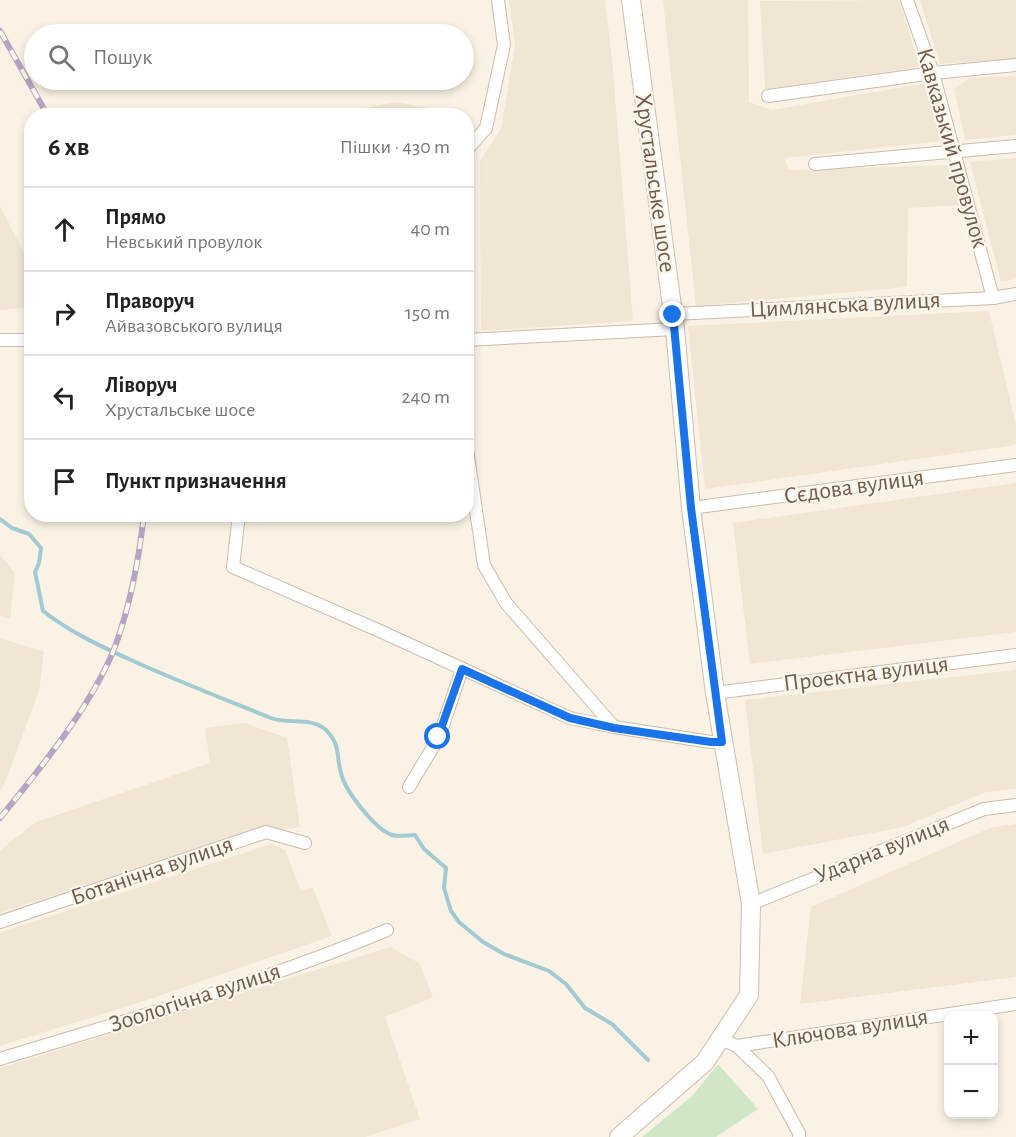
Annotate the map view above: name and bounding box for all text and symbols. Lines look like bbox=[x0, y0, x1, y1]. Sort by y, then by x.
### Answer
search box bbox=[24, 24, 474, 90]
icon: search bbox=[45, 41, 78, 74]
street label: Кавказький провулок bbox=[912, 45, 992, 251]
text: Пошук bbox=[93, 46, 152, 68]
street label: Хрустальське шосе bbox=[631, 92, 679, 274]
text: 6 хв bbox=[48, 134, 89, 160]
text: Пішки · 430 m bbox=[340, 137, 450, 157]
text: Прямо bbox=[105, 206, 166, 228]
icon: ahead bbox=[48, 213, 81, 246]
text: 40 m bbox=[411, 219, 450, 239]
text: Невський провулок bbox=[105, 232, 262, 252]
street label: Цимлянська вулиця bbox=[749, 288, 941, 322]
text: Праворуч bbox=[105, 290, 195, 312]
icon: right bbox=[48, 297, 81, 330]
route end bbox=[659, 301, 685, 327]
text: 150 m bbox=[405, 303, 450, 323]
text: Айвазовського вулиця bbox=[105, 316, 283, 336]
text: Ліворуч bbox=[105, 374, 178, 396]
icon: left bbox=[48, 381, 81, 414]
text: 240 m bbox=[401, 387, 450, 407]
text: Хрустальське шосе bbox=[105, 400, 255, 420]
icon: arrive bbox=[48, 465, 81, 498]
street label: Сєдова вулиця bbox=[782, 465, 926, 509]
text: Пункт призначення bbox=[105, 470, 287, 492]
street label: Проектна вулиця bbox=[782, 652, 950, 696]
route start bbox=[424, 723, 450, 749]
street label: Ударна вулиця bbox=[811, 812, 953, 888]
street label: Ботанічна вулиця bbox=[68, 832, 236, 910]
street label: Зоологічна вулиця bbox=[106, 959, 284, 1037]
street label: Ключова вулиця bbox=[770, 1005, 930, 1053]
map controls bbox=[944, 1011, 998, 1119]
button: + bbox=[944, 1011, 998, 1065]
button: − bbox=[944, 1065, 998, 1119]

